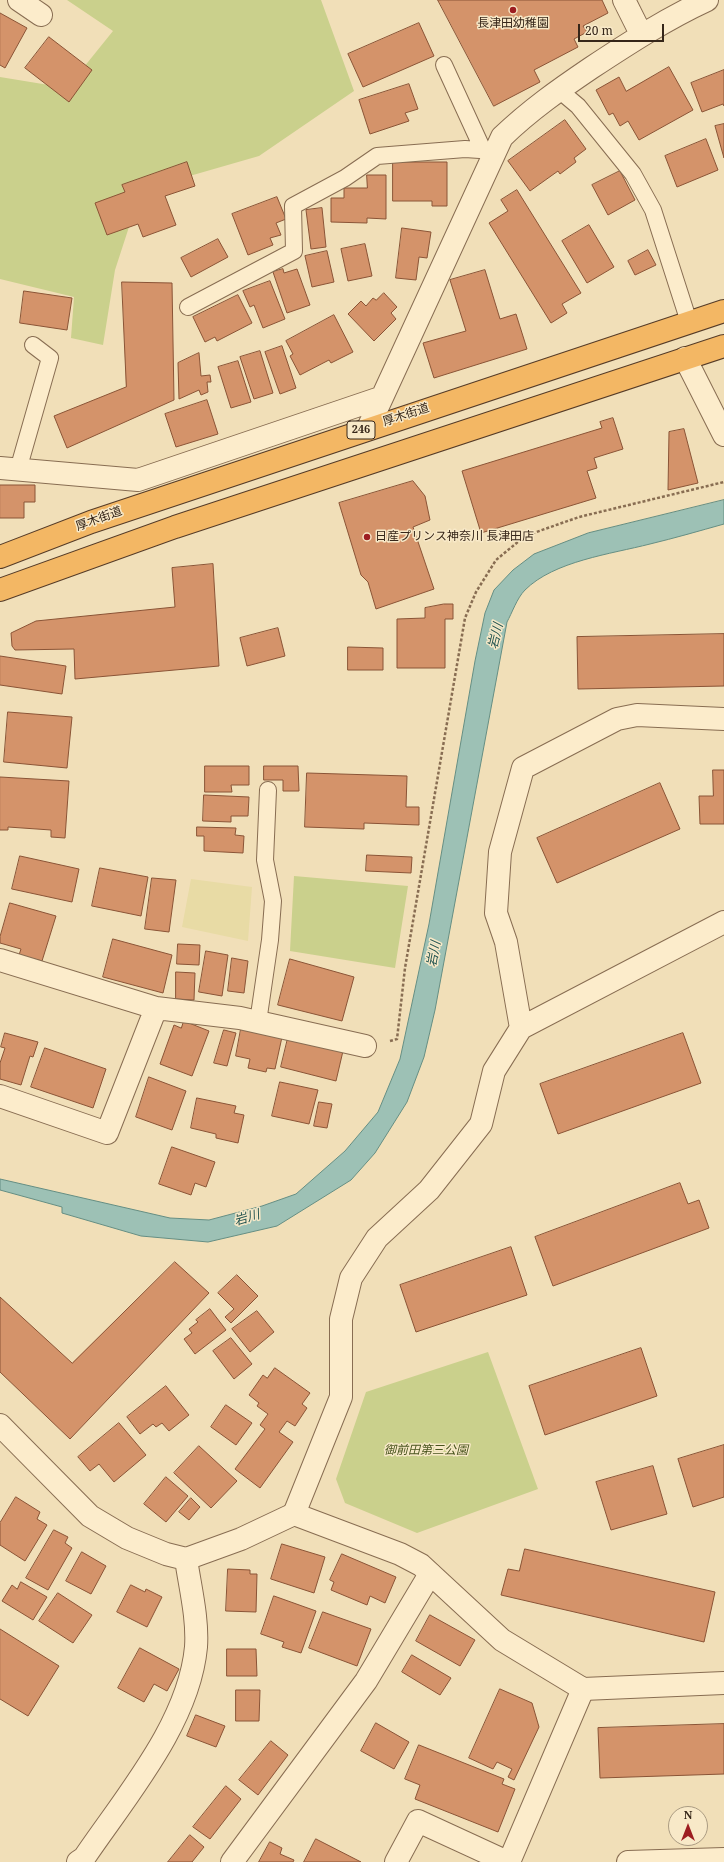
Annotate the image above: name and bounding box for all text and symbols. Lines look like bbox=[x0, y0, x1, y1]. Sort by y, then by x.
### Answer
marker: 長津田幼稚園 bbox=[508, 5, 518, 15]
scale bar bbox=[580, 16, 666, 42]
place label: 長津田幼稚園 bbox=[477, 17, 549, 31]
text: 20 m bbox=[585, 22, 613, 39]
street label: 厚木街道 bbox=[381, 401, 431, 429]
road number: 246 bbox=[347, 421, 375, 439]
street label: 厚木街道 bbox=[74, 504, 124, 534]
place label: 日産プリンス神奈川 長津田店 bbox=[375, 530, 534, 544]
marker: 日産プリンス神奈川 長津田店 bbox=[362, 532, 372, 542]
water label: 岩川 bbox=[485, 621, 507, 651]
water label: 岩川 bbox=[424, 940, 444, 968]
water label: 岩川 bbox=[232, 1207, 262, 1229]
park label: 御前田第三公園 bbox=[384, 1444, 468, 1458]
north arrow bbox=[668, 1806, 708, 1846]
text: N bbox=[684, 1807, 692, 1822]

